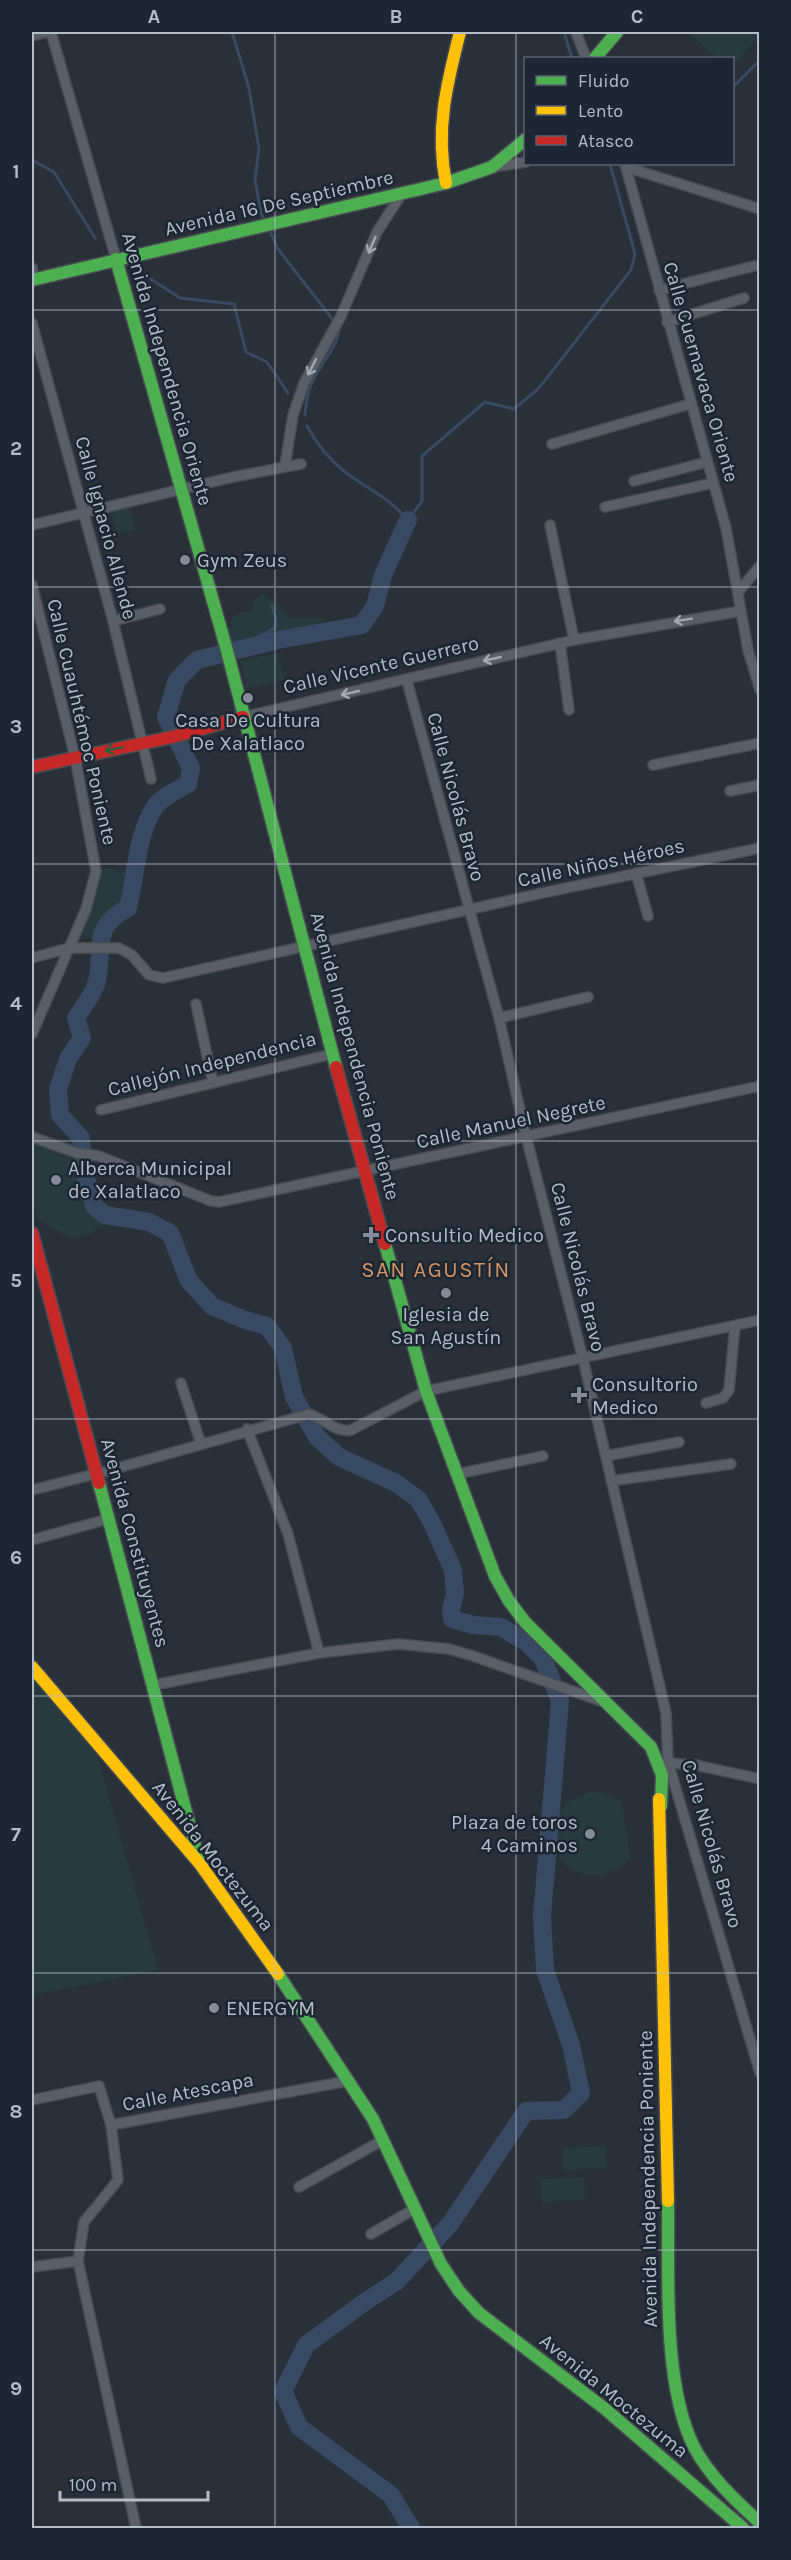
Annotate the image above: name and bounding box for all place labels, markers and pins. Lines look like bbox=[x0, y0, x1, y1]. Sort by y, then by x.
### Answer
place label: Gym Zeus bbox=[197, 549, 287, 572]
marker: Gym Zeus bbox=[178, 553, 192, 567]
marker: Casa De Cultura De Xalatlaco bbox=[241, 691, 255, 705]
place label: Casa De Cultura De Xalatlaco bbox=[175, 709, 321, 755]
place label: Alberca Municipal de Xalatlaco bbox=[68, 1157, 232, 1203]
marker: Alberca Municipal de Xalatlaco bbox=[49, 1173, 63, 1187]
place label: Consultio Medico bbox=[385, 1224, 544, 1247]
marker: Consultio Medico bbox=[362, 1226, 380, 1244]
marker: Iglesia de San Agustín bbox=[439, 1286, 453, 1300]
place label: Iglesia de San Agustín bbox=[391, 1303, 501, 1349]
place label: Consultorio Medico bbox=[592, 1373, 698, 1419]
marker: Consultorio Medico bbox=[570, 1386, 588, 1404]
place label: Plaza de toros 4 Caminos bbox=[451, 1811, 578, 1857]
marker: Plaza de toros 4 Caminos bbox=[583, 1827, 597, 1841]
place label: ENERGYM bbox=[226, 1997, 315, 2020]
marker: ENERGYM bbox=[207, 2001, 221, 2015]

